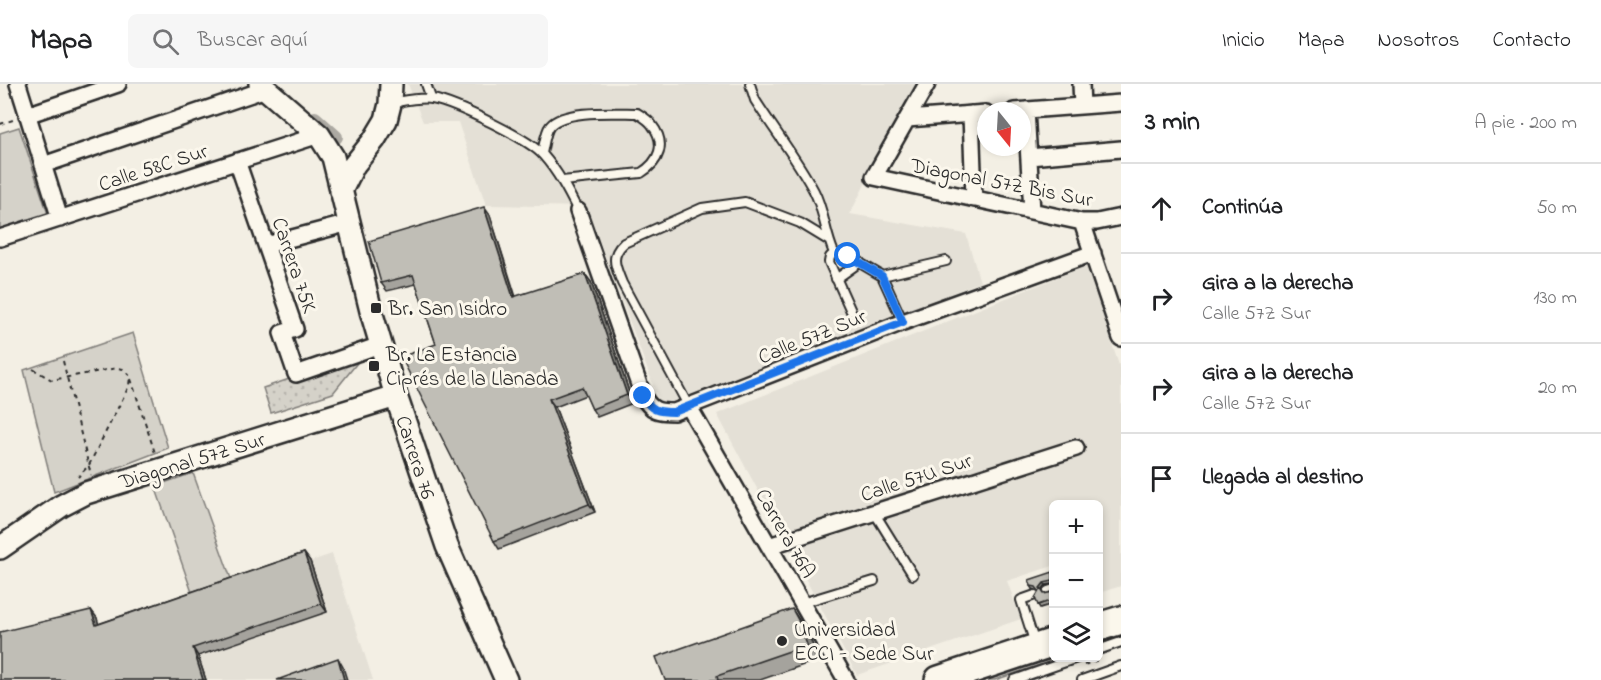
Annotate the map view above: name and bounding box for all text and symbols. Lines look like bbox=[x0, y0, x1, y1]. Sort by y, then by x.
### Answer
search box bbox=[128, 14, 548, 68]
text: Mapa bbox=[30, 21, 92, 62]
icon: search bbox=[149, 25, 182, 58]
text: Buscar aquí bbox=[197, 25, 307, 57]
text: Inicio bbox=[1222, 26, 1265, 56]
text: Mapa bbox=[1298, 26, 1345, 56]
text: Nosotros bbox=[1378, 26, 1460, 56]
text: Contacto bbox=[1493, 26, 1571, 56]
north arrow bbox=[977, 102, 1031, 156]
text: 3 min bbox=[1145, 104, 1200, 142]
text: A pie · 200 m bbox=[1474, 109, 1577, 138]
street label: Calle 58C Sur bbox=[95, 137, 213, 201]
street label: Diagonal 57Z Bis Sur bbox=[907, 151, 1096, 218]
icon: ahead bbox=[1145, 192, 1178, 225]
text: Continúa bbox=[1202, 192, 1283, 224]
text: 50 m bbox=[1536, 194, 1577, 223]
street label: Carrera 75K bbox=[263, 214, 324, 318]
route start bbox=[834, 242, 860, 268]
text: Gira a la derecha bbox=[1202, 268, 1353, 300]
icon: right bbox=[1145, 282, 1178, 315]
text: 130 m bbox=[1533, 284, 1577, 313]
place label: Br. San Isidro bbox=[387, 295, 507, 325]
text: Calle 57Z Sur bbox=[1202, 300, 1311, 329]
marker: Br. San Isidro bbox=[369, 301, 383, 315]
street label: Calle 57Z Sur bbox=[754, 302, 872, 373]
place label: Br. La Estancia Ciprés de la Llanada bbox=[385, 341, 559, 395]
text: Gira a la derecha bbox=[1202, 358, 1353, 390]
marker: Br. La Estancia Ciprés de la Llanada bbox=[367, 359, 381, 373]
icon: right bbox=[1145, 372, 1178, 405]
text: 20 m bbox=[1538, 374, 1577, 403]
route end bbox=[629, 382, 655, 408]
text: Calle 57Z Sur bbox=[1202, 390, 1311, 419]
street label: Carrera 76 bbox=[386, 412, 442, 503]
street label: Diagonal 57Z Sur bbox=[115, 425, 270, 501]
street label: Calle 57U Sur bbox=[857, 447, 977, 511]
icon: arrive bbox=[1145, 462, 1178, 495]
text: Llegada al destino bbox=[1202, 462, 1363, 494]
street label: Carrera 76A bbox=[746, 484, 822, 584]
map controls bbox=[1049, 500, 1103, 662]
button: + bbox=[1049, 500, 1103, 554]
button: − bbox=[1049, 554, 1103, 608]
button: layers bbox=[1049, 608, 1103, 662]
place label: Universidad ECCI - Sede Sur bbox=[794, 616, 934, 670]
marker: Universidad ECCI - Sede Sur bbox=[775, 634, 789, 648]

